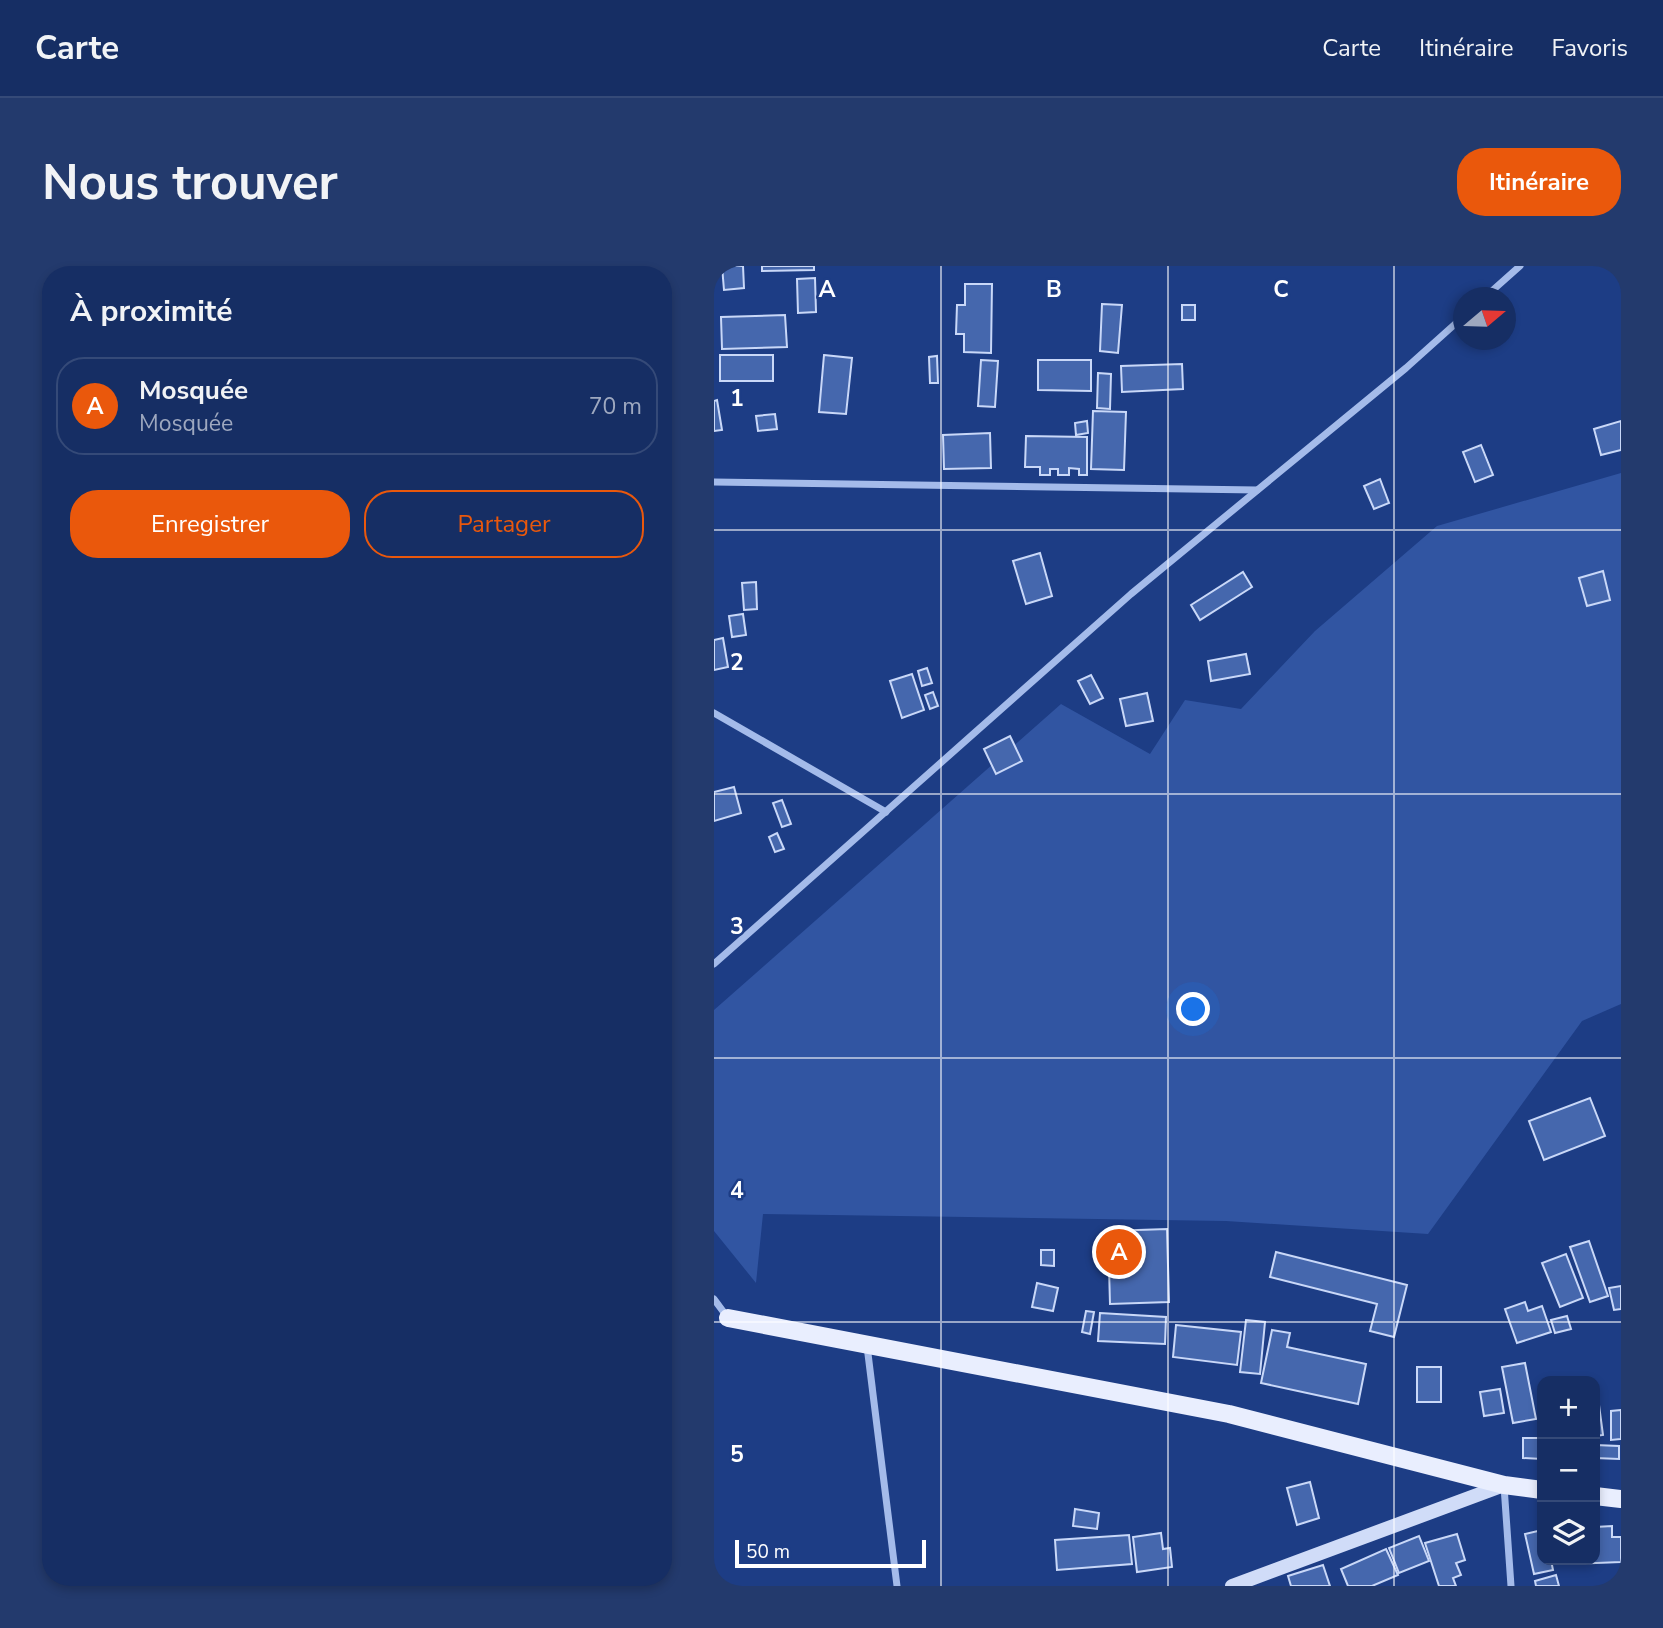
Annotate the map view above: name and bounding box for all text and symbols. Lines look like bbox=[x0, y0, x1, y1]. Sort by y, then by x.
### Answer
text: Carte bbox=[35, 26, 119, 71]
text: Carte bbox=[1322, 32, 1381, 64]
text: Itinéraire bbox=[1419, 32, 1513, 64]
text: Favoris bbox=[1551, 32, 1628, 64]
button: Itinéraire bbox=[1457, 148, 1621, 216]
text: Nous trouver bbox=[42, 149, 338, 216]
text: A bbox=[818, 274, 836, 305]
text: B bbox=[1046, 274, 1062, 305]
text: C bbox=[1273, 274, 1289, 305]
north arrow bbox=[1453, 287, 1516, 350]
text: À proximité bbox=[70, 291, 232, 332]
text: Mosquée bbox=[139, 373, 248, 408]
text: 1 bbox=[730, 383, 744, 414]
text: A bbox=[86, 391, 104, 422]
text: 70 m bbox=[589, 391, 642, 422]
text: Mosquée bbox=[139, 408, 233, 439]
button: Enregistrer bbox=[70, 490, 350, 558]
button: Partager bbox=[364, 490, 644, 558]
text: 2 bbox=[730, 647, 744, 678]
text: 3 bbox=[730, 911, 744, 942]
your location bbox=[1176, 992, 1210, 1026]
text: 4 bbox=[730, 1175, 744, 1206]
pin: A bbox=[1096, 1226, 1142, 1278]
map controls bbox=[1537, 1376, 1600, 1565]
button: + bbox=[1537, 1376, 1600, 1439]
text: 5 bbox=[730, 1439, 744, 1470]
button: − bbox=[1537, 1439, 1600, 1502]
button: layers bbox=[1537, 1502, 1600, 1565]
scale bar bbox=[735, 1537, 926, 1569]
text: 50 m bbox=[746, 1539, 790, 1565]

